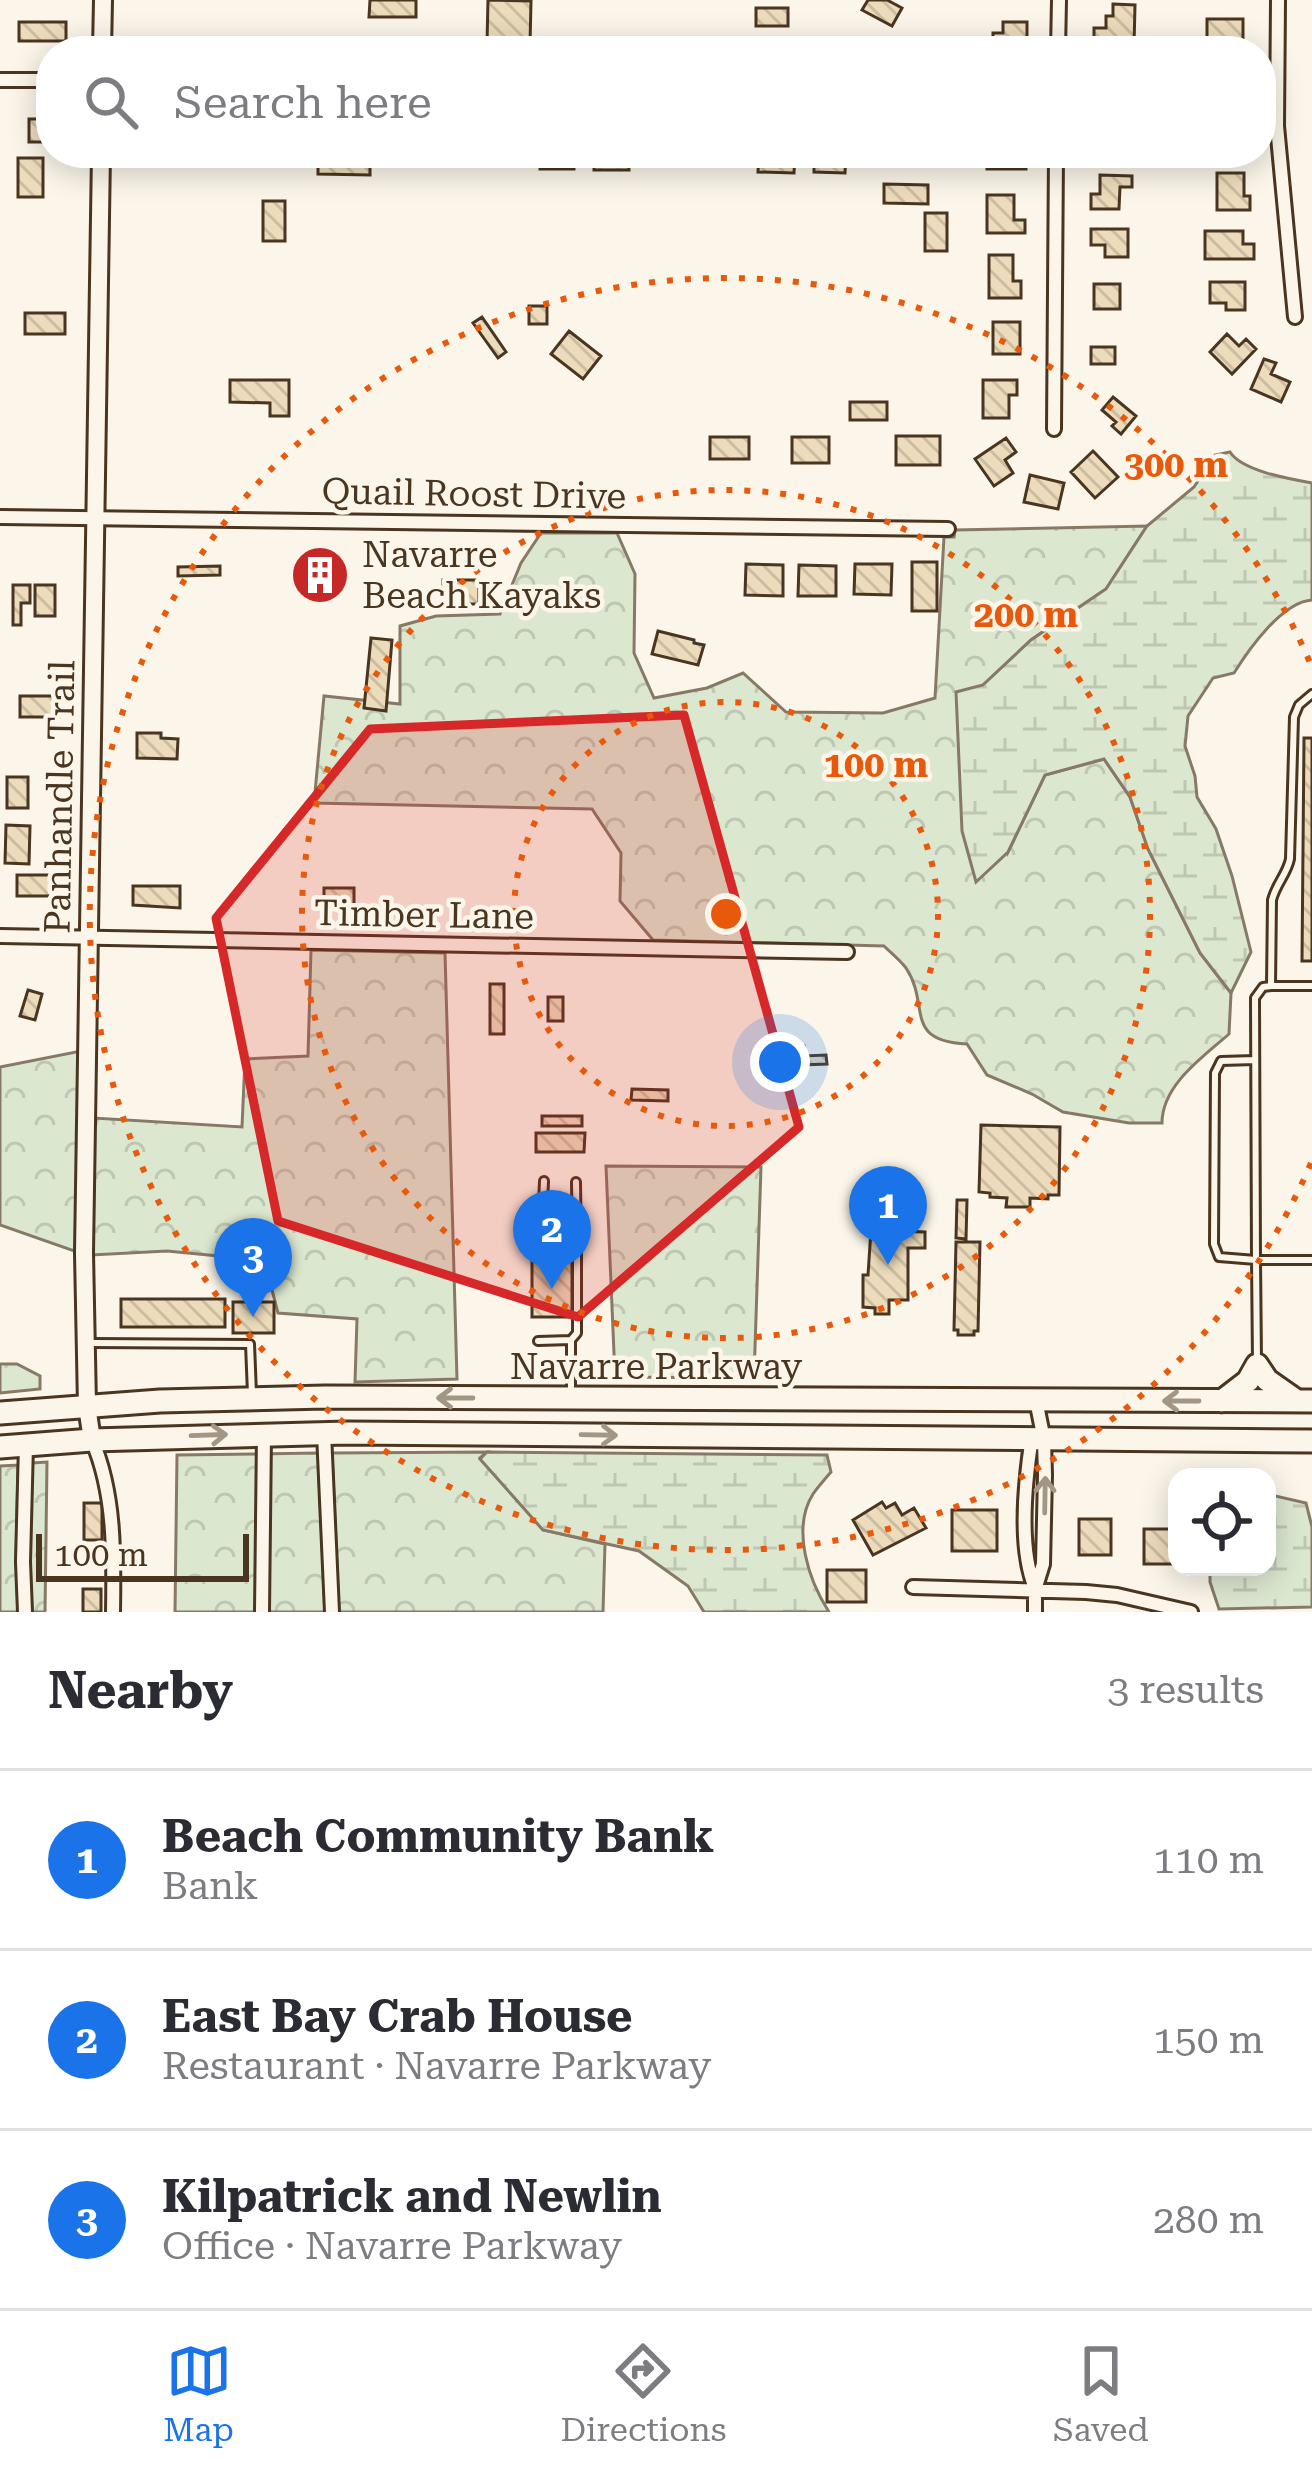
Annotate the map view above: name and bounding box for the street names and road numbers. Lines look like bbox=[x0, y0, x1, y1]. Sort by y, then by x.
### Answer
street label: Quail Roost Drive bbox=[321, 470, 627, 518]
street label: Panhandle Trail bbox=[37, 660, 83, 934]
street label: Timber Lane bbox=[314, 892, 534, 938]
street label: Navarre Parkway bbox=[510, 1346, 803, 1388]

